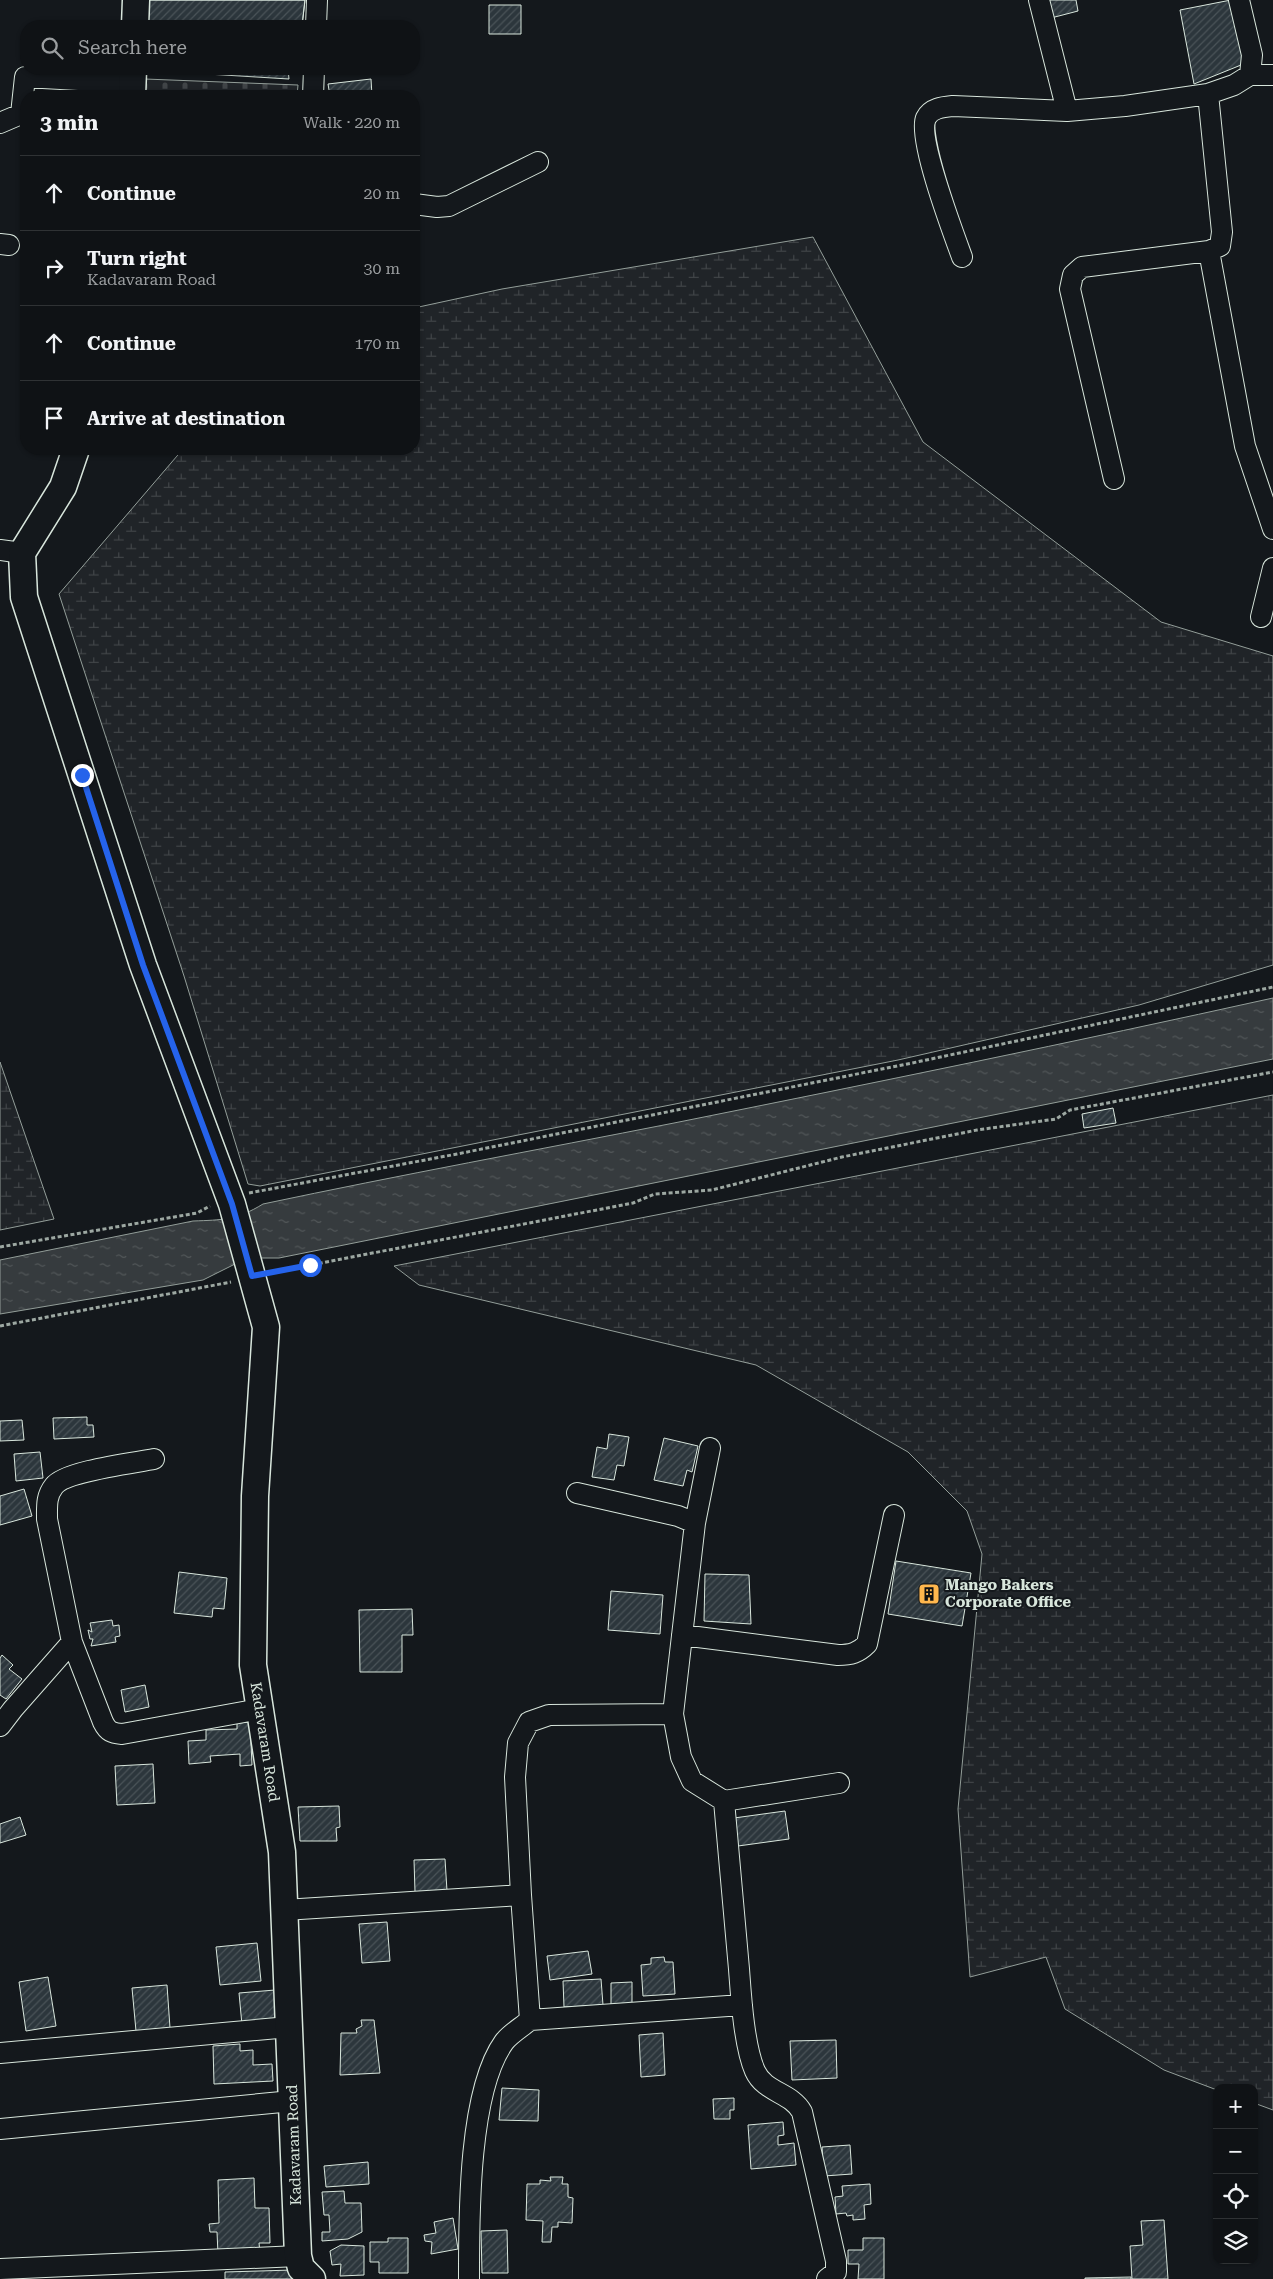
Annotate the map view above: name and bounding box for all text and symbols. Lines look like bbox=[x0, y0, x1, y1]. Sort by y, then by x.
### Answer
search box bbox=[20, 20, 420, 75]
icon: search bbox=[38, 34, 66, 62]
text: Search here bbox=[78, 36, 187, 59]
text: 3 min bbox=[40, 111, 98, 135]
text: Walk · 220 m bbox=[303, 113, 400, 132]
icon: ahead bbox=[40, 179, 68, 207]
text: Continue bbox=[87, 182, 176, 205]
text: 20 m bbox=[363, 184, 400, 203]
text: Turn right bbox=[87, 247, 187, 270]
icon: right bbox=[40, 254, 68, 282]
text: 30 m bbox=[363, 259, 400, 278]
text: Kadavaram Road bbox=[87, 270, 216, 289]
icon: ahead bbox=[40, 329, 68, 357]
text: Continue bbox=[87, 332, 176, 355]
text: 170 m bbox=[354, 334, 400, 353]
icon: arrive bbox=[40, 404, 68, 432]
text: Arrive at destination bbox=[87, 407, 285, 430]
route end bbox=[71, 764, 94, 787]
route start bbox=[299, 1254, 322, 1277]
place label: Mango Bakers Corporate Office bbox=[945, 1576, 1071, 1611]
building icon: Mango Bakers Corporate Office bbox=[917, 1582, 941, 1606]
street label: Kadavaram Road bbox=[247, 1681, 283, 1804]
street label: Kadavaram Road bbox=[283, 2084, 305, 2206]
map controls bbox=[1213, 2084, 1258, 2264]
button: + bbox=[1213, 2084, 1258, 2129]
button: − bbox=[1213, 2129, 1258, 2174]
button: locate bbox=[1213, 2174, 1258, 2219]
button: layers bbox=[1213, 2219, 1258, 2264]

